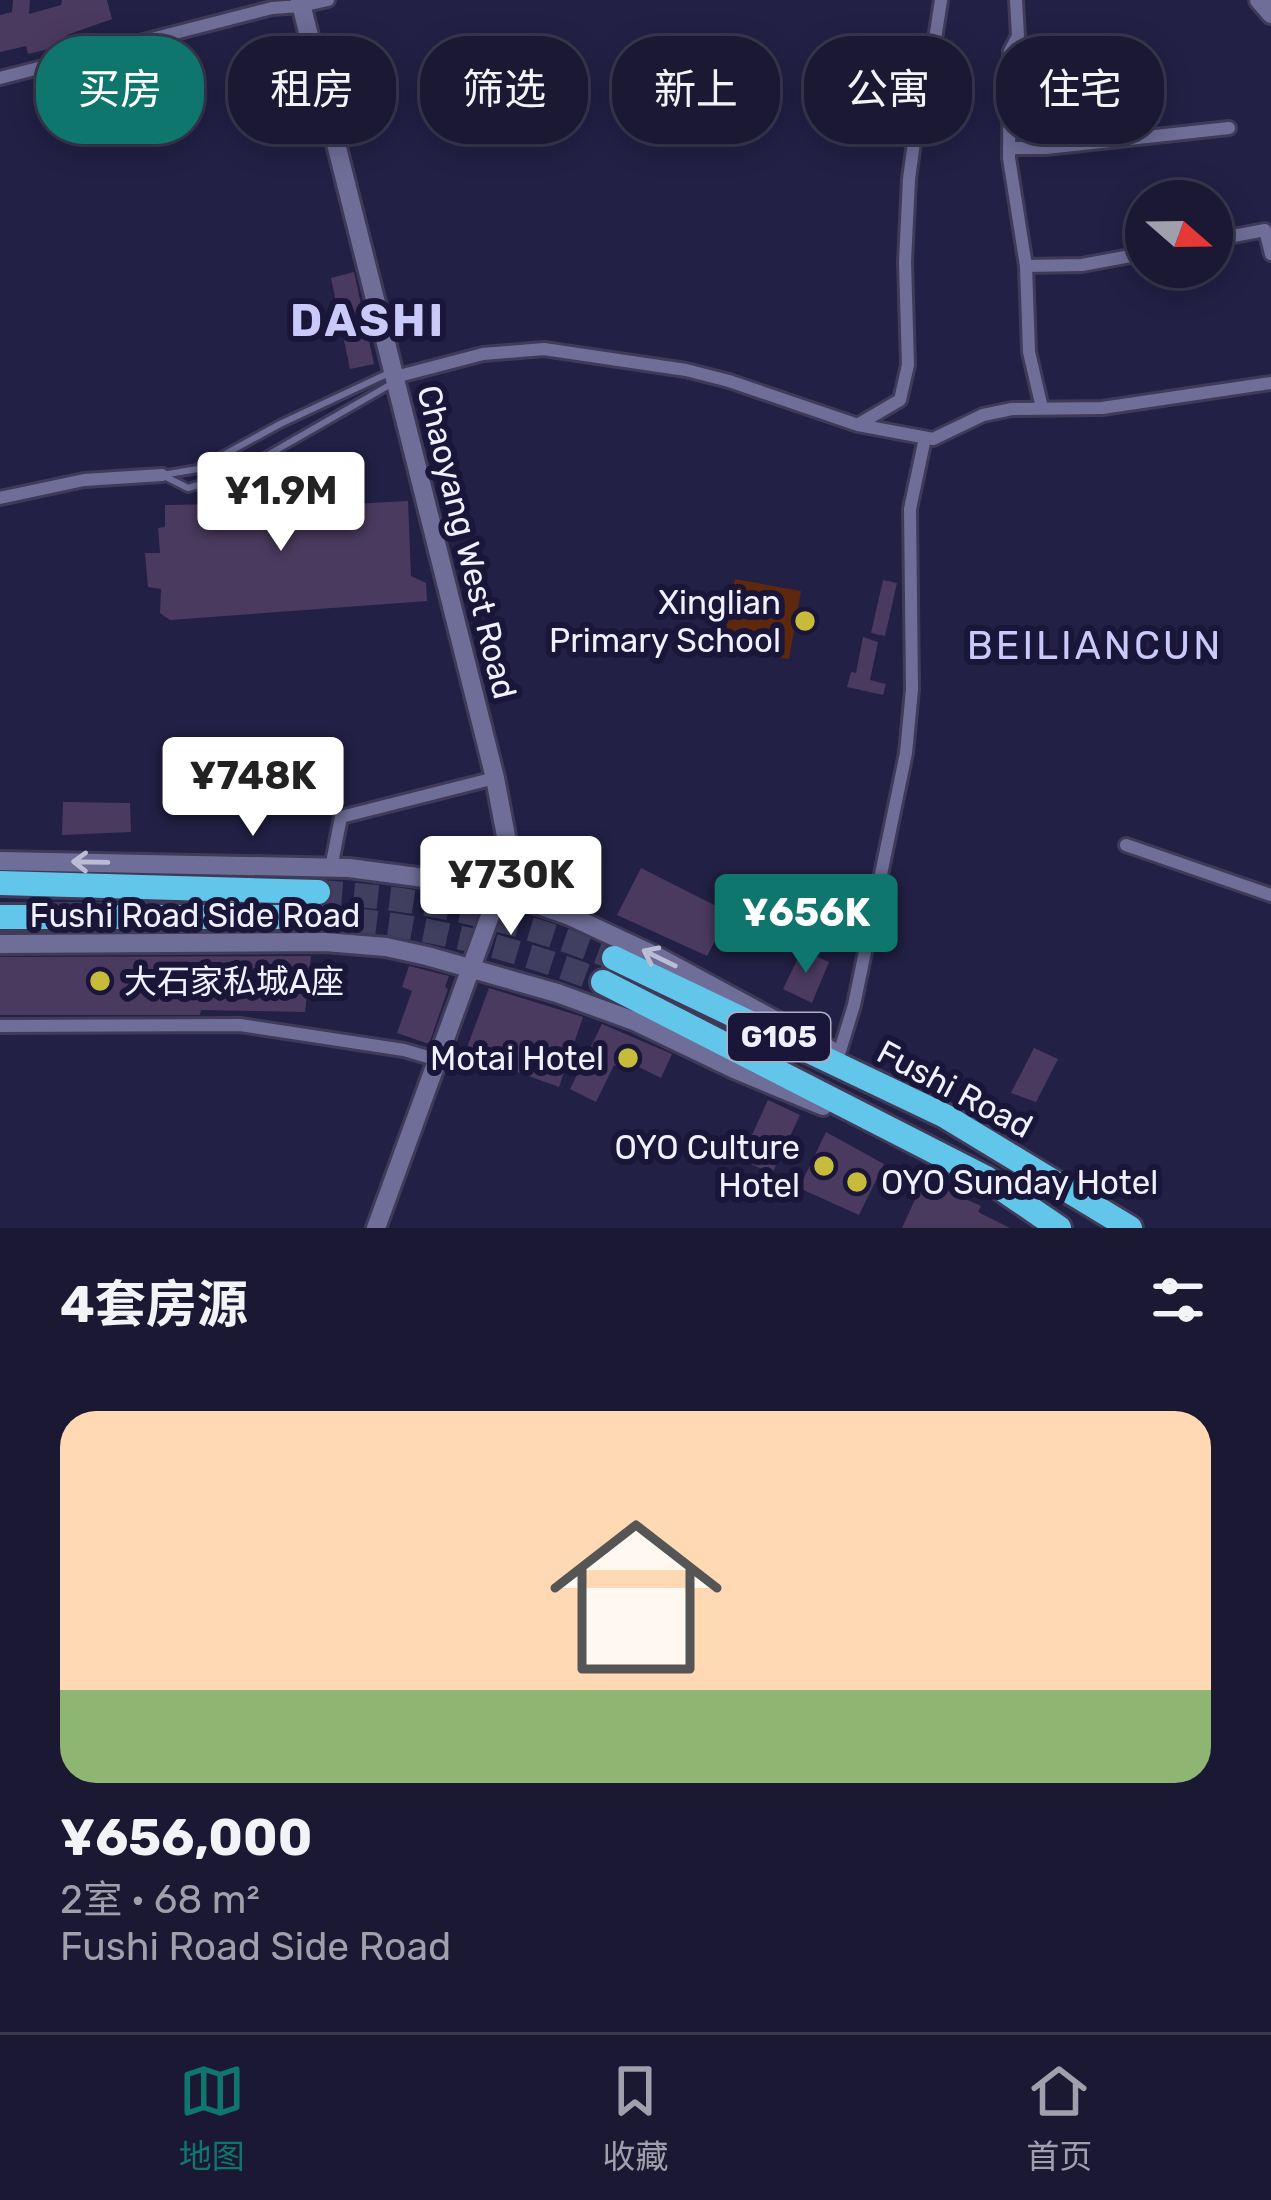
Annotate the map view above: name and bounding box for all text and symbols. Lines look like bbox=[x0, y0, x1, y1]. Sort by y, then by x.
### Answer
chip: 买房 bbox=[36, 36, 204, 144]
chip: 租房 bbox=[228, 36, 396, 144]
chip: 筛选 bbox=[420, 36, 588, 144]
chip: 新上 bbox=[612, 36, 780, 144]
chip: 公寓 bbox=[804, 36, 972, 144]
chip: 住宅 bbox=[996, 36, 1164, 144]
north arrow bbox=[1125, 180, 1233, 288]
map controls bbox=[1125, 180, 1233, 288]
district label: DASHI bbox=[290, 294, 446, 347]
street label: Chaoyang West Road bbox=[409, 381, 525, 703]
pin: ¥1.9M bbox=[197, 452, 365, 554]
text: ¥1.9M bbox=[224, 468, 338, 514]
place label: Xinglian Primary School bbox=[549, 583, 781, 660]
marker: Xinglian Primary School bbox=[792, 608, 818, 634]
district label: BEILIANCUN bbox=[967, 623, 1223, 669]
pin: ¥748K bbox=[169, 737, 337, 839]
text: ¥748K bbox=[190, 753, 316, 799]
pin: ¥730K bbox=[427, 836, 595, 938]
one-way arrow bbox=[71, 851, 110, 874]
text: ¥730K bbox=[447, 852, 575, 898]
pin: ¥656K bbox=[722, 874, 890, 976]
text: ¥656K bbox=[742, 890, 870, 936]
street label: Fushi Road Side Road bbox=[30, 896, 361, 935]
one-way arrow bbox=[642, 946, 678, 968]
place label: 大石家私城A座 bbox=[124, 962, 344, 1001]
marker: 大石家私城A座 bbox=[87, 968, 113, 994]
road number: G105 bbox=[728, 1013, 830, 1061]
street label: Fushi Road bbox=[871, 1032, 1039, 1146]
place label: Motai Hotel bbox=[430, 1039, 604, 1078]
marker: Motai Hotel bbox=[615, 1045, 641, 1071]
place label: OYO Culture Hotel bbox=[615, 1128, 800, 1205]
marker: OYO Culture Hotel bbox=[811, 1153, 837, 1179]
place label: OYO Sunday Hotel bbox=[881, 1163, 1158, 1202]
marker: OYO Sunday Hotel bbox=[844, 1169, 870, 1195]
icon: filters bbox=[1145, 1267, 1211, 1333]
text: 4套房源 bbox=[60, 1274, 248, 1335]
icon: home bbox=[528, 1489, 744, 1705]
text: ¥656,000 bbox=[60, 1807, 312, 1868]
text: 2室 · 68 m² bbox=[60, 1877, 260, 1923]
text: Fushi Road Side Road bbox=[60, 1924, 451, 1970]
tab: 地图 bbox=[179, 2058, 245, 2178]
tab: 收藏 bbox=[602, 2058, 668, 2178]
tab: 首页 bbox=[1026, 2058, 1092, 2178]

